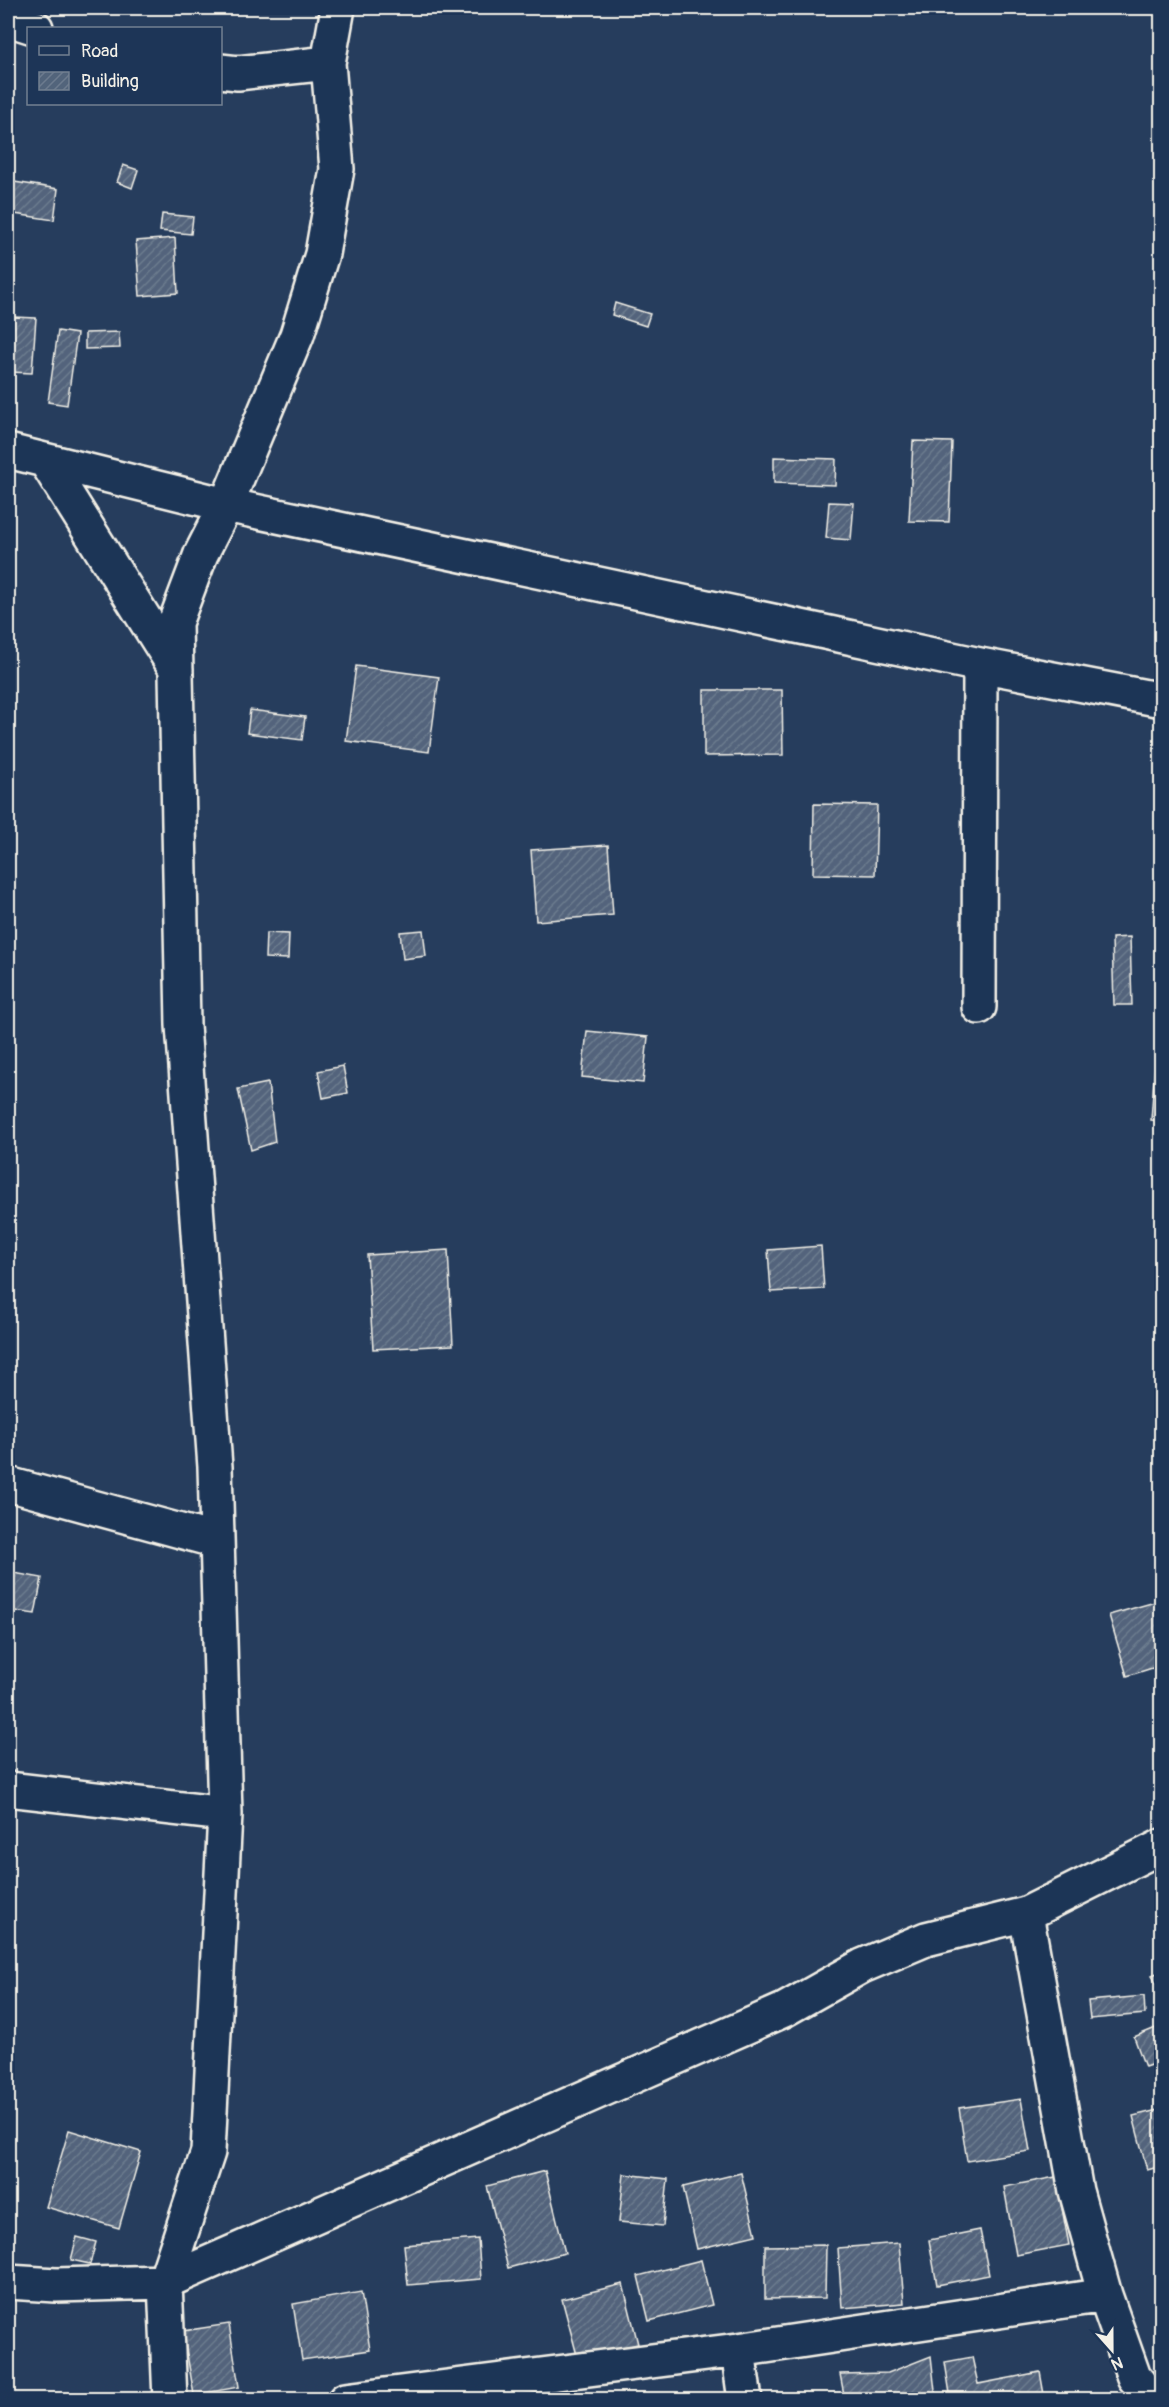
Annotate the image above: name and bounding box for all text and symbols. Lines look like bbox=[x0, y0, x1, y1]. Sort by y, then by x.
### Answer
legend bbox=[27, 27, 222, 105]
text: Road bbox=[81, 40, 118, 63]
text: Building bbox=[81, 70, 139, 93]
north arrow bbox=[1082, 2320, 1142, 2380]
text: N bbox=[1108, 2352, 1126, 2374]

